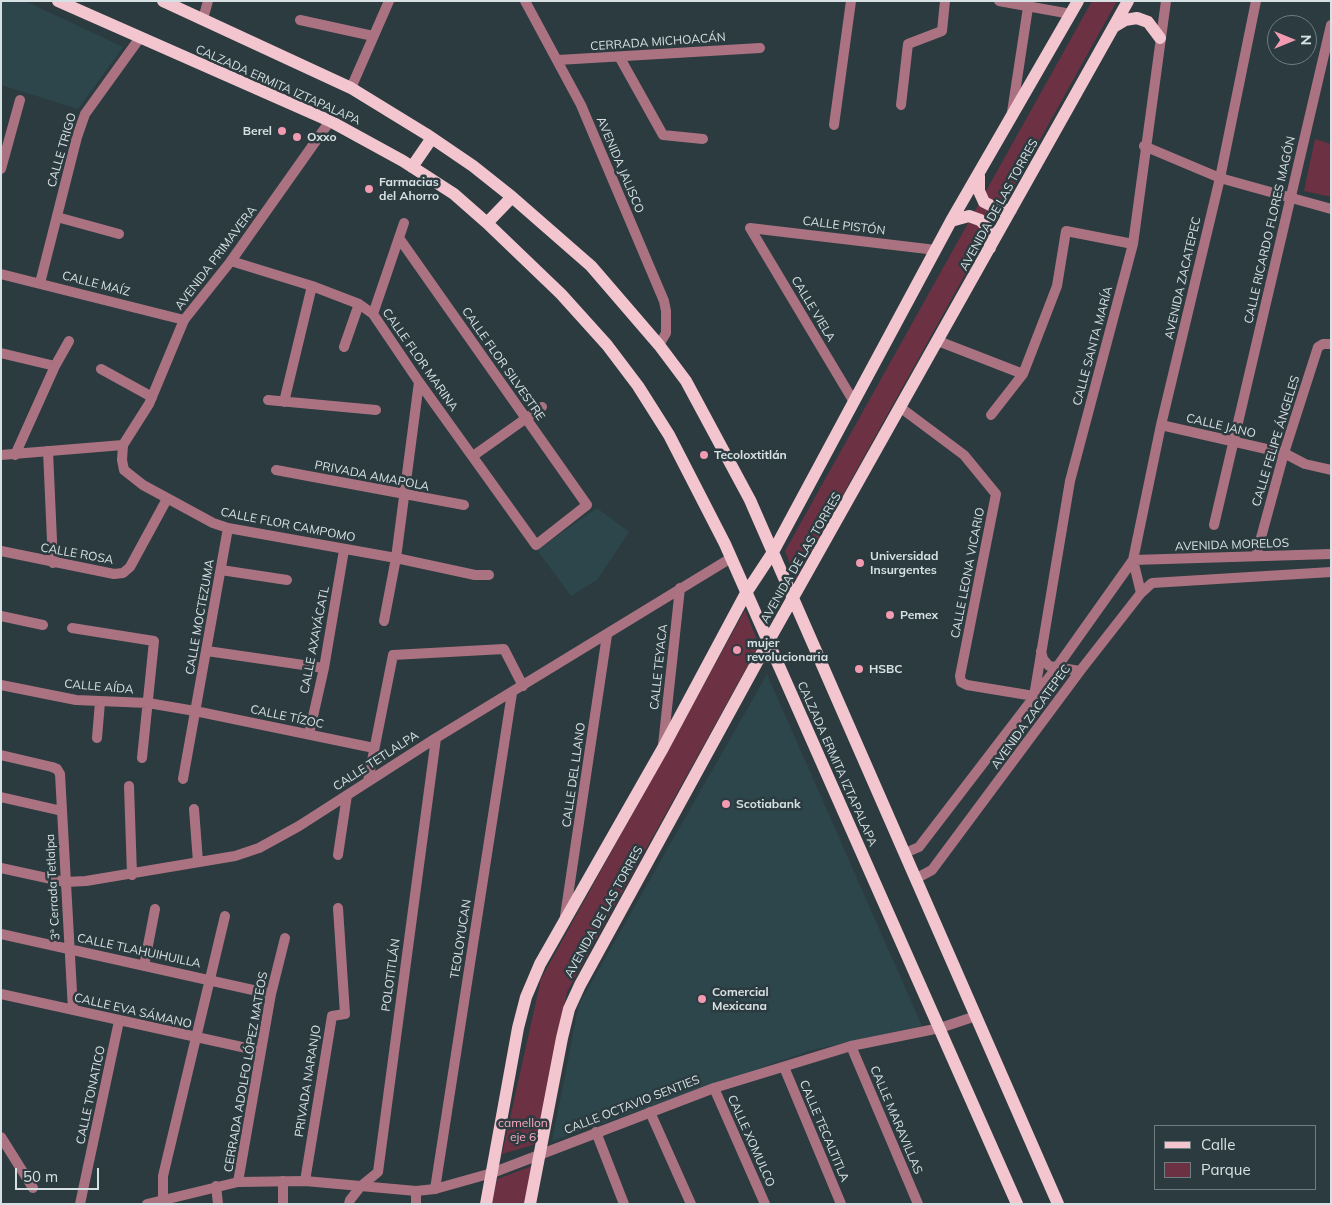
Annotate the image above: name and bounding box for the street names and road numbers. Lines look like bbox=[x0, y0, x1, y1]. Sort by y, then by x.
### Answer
street label: CERRADA MICHOACÁN bbox=[590, 30, 726, 54]
street label: CALZADA ERMITA IZTAPALAPA bbox=[193, 42, 363, 128]
street label: CALLE TRIGO bbox=[44, 111, 80, 189]
street label: AVENIDA JALISCO bbox=[593, 115, 647, 215]
street label: CALLE RICARDO FLORES MAGÓN bbox=[1241, 135, 1299, 325]
street label: AVENIDA DE LAS TORRES bbox=[957, 137, 1041, 273]
street label: AVENIDA PRIMAVERA bbox=[172, 203, 260, 313]
street label: CALLE PISTÓN bbox=[802, 214, 886, 238]
street label: AVENIDA ZACATEPEC bbox=[1162, 215, 1204, 341]
street label: CALLE MAÍZ bbox=[61, 269, 131, 299]
street label: CALLE VIELA bbox=[788, 274, 838, 344]
street label: CALLE SANTA MARÍA bbox=[1070, 285, 1116, 407]
street label: CALLE FLOR SILVESTRE bbox=[458, 305, 548, 423]
street label: CALLE FLOR MARINA bbox=[379, 306, 461, 414]
street label: CALLE FELIPE ÁNGELES bbox=[1249, 374, 1303, 508]
street label: CALLE JANO bbox=[1185, 411, 1257, 441]
street label: PRIVADA AMAPOLA bbox=[313, 458, 431, 494]
street label: AVENIDA DE LAS TORRES bbox=[758, 490, 844, 626]
street label: CALLE FLOR CAMPOMO bbox=[219, 505, 357, 545]
street label: CALLE LEONA VICARIO bbox=[948, 506, 988, 640]
street label: AVENIDA MORELOS bbox=[1175, 536, 1289, 554]
street label: CALLE ROSA bbox=[39, 540, 115, 568]
street label: CALLE MOCTEZUMA bbox=[183, 558, 217, 676]
street label: CALLE AXAYÁCATL bbox=[298, 585, 332, 695]
street label: CALLE TEYACA bbox=[647, 623, 671, 711]
street label: AVENIDA ZACATEPEC bbox=[988, 662, 1074, 772]
street label: CALLE AÍDA bbox=[64, 677, 134, 697]
street label: CALZADA ERMITA IZTAPALAPA bbox=[794, 679, 880, 849]
street label: CALLE TÍZOC bbox=[249, 702, 325, 732]
street label: CALLE DEL LLANO bbox=[560, 722, 588, 828]
street label: CALLE TETLALPA bbox=[331, 728, 421, 794]
street label: 3ª Cerrada Tetlalpa bbox=[43, 834, 63, 940]
street label: AVENIDA DE LAS TORRES bbox=[562, 844, 646, 980]
street label: TEOLOYUCAN bbox=[448, 898, 474, 980]
street label: CALLE TLAHUIHUILLA bbox=[76, 931, 202, 971]
street label: POLOTITLÁN bbox=[379, 938, 403, 1012]
street label: CERRADA ADOLFO LÓPEZ MATEOS bbox=[221, 971, 271, 1173]
street label: CALLE EVA SÁMANO bbox=[73, 990, 193, 1032]
street label: PRIVADA NARANJO bbox=[292, 1024, 324, 1138]
street label: CALLE TONATICO bbox=[74, 1044, 108, 1146]
street label: CALLE MARAVILLAS bbox=[867, 1064, 925, 1176]
street label: CALLE OCTAVIO SENTIES bbox=[562, 1072, 702, 1138]
street label: CALLE TECALTITLA bbox=[796, 1078, 852, 1184]
street label: CALLE XOMULCO bbox=[724, 1093, 778, 1189]

